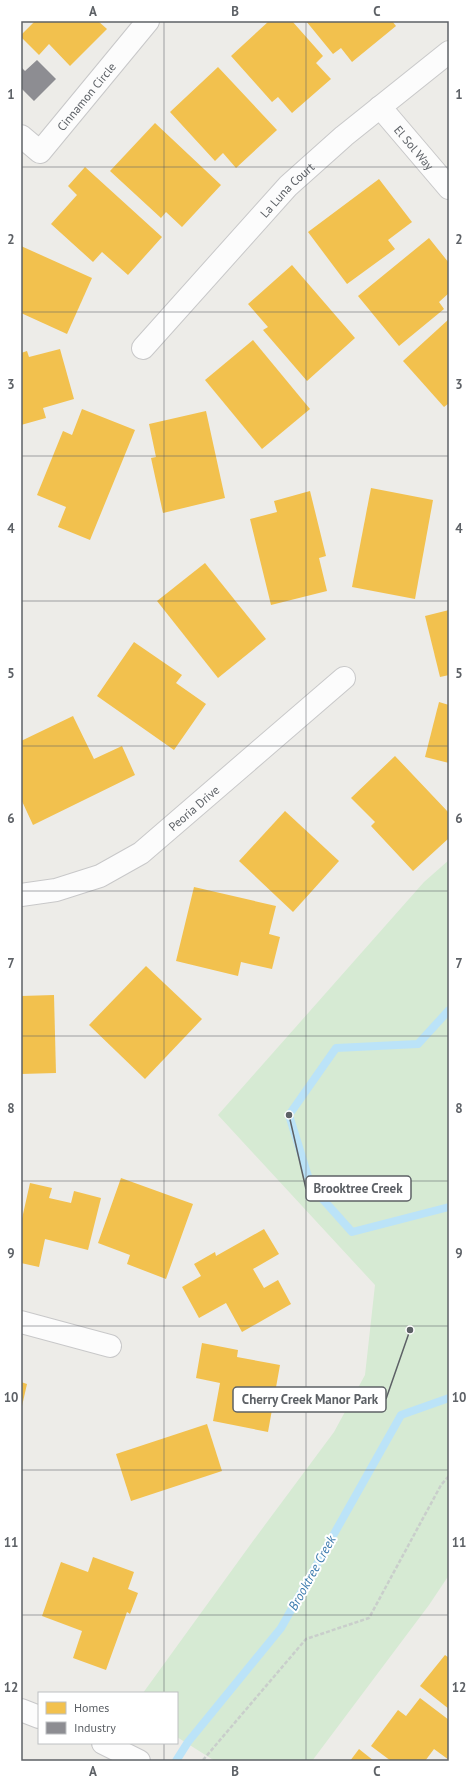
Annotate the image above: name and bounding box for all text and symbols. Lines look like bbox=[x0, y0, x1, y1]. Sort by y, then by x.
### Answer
text: A bbox=[89, 3, 97, 20]
text: B bbox=[231, 3, 239, 20]
text: C bbox=[373, 3, 381, 20]
street label: Cinnamon Circle bbox=[53, 59, 119, 134]
text: 1 bbox=[7, 86, 15, 103]
text: 1 bbox=[455, 86, 463, 103]
street label: El Sol Way bbox=[391, 122, 438, 173]
street label: La Luna Court bbox=[256, 159, 317, 220]
text: 2 bbox=[7, 231, 15, 248]
text: 2 bbox=[455, 231, 463, 248]
text: 3 bbox=[7, 376, 15, 393]
text: 3 bbox=[455, 376, 463, 393]
text: 4 bbox=[7, 520, 15, 537]
text: 4 bbox=[455, 520, 463, 537]
text: 5 bbox=[7, 665, 15, 682]
text: 5 bbox=[455, 665, 463, 682]
street label: Peoria Drive bbox=[165, 782, 222, 834]
text: 6 bbox=[7, 810, 15, 827]
text: 6 bbox=[455, 810, 463, 827]
text: 7 bbox=[7, 955, 15, 972]
text: 7 bbox=[455, 955, 463, 972]
text: 8 bbox=[7, 1100, 15, 1117]
text: 8 bbox=[455, 1100, 463, 1117]
callout: Brooktree Creek bbox=[306, 1176, 411, 1201]
text: Brooktree Creek bbox=[313, 1180, 403, 1197]
text: 9 bbox=[7, 1245, 15, 1262]
text: 9 bbox=[455, 1245, 463, 1262]
callout: Cherry Creek Manor Park bbox=[233, 1387, 386, 1412]
text: 10 bbox=[4, 1389, 18, 1406]
text: 10 bbox=[452, 1389, 466, 1406]
text: Cherry Creek Manor Park bbox=[242, 1391, 379, 1408]
water label: Brooktree Creek bbox=[284, 1532, 340, 1613]
text: 11 bbox=[4, 1534, 18, 1551]
text: 11 bbox=[452, 1534, 466, 1551]
text: 12 bbox=[4, 1679, 18, 1696]
text: 12 bbox=[452, 1679, 466, 1696]
legend bbox=[38, 1692, 178, 1744]
text: Homes bbox=[74, 1700, 109, 1715]
text: Industry bbox=[74, 1720, 116, 1735]
text: A bbox=[89, 1763, 97, 1780]
text: B bbox=[231, 1763, 239, 1780]
text: C bbox=[373, 1763, 381, 1780]

